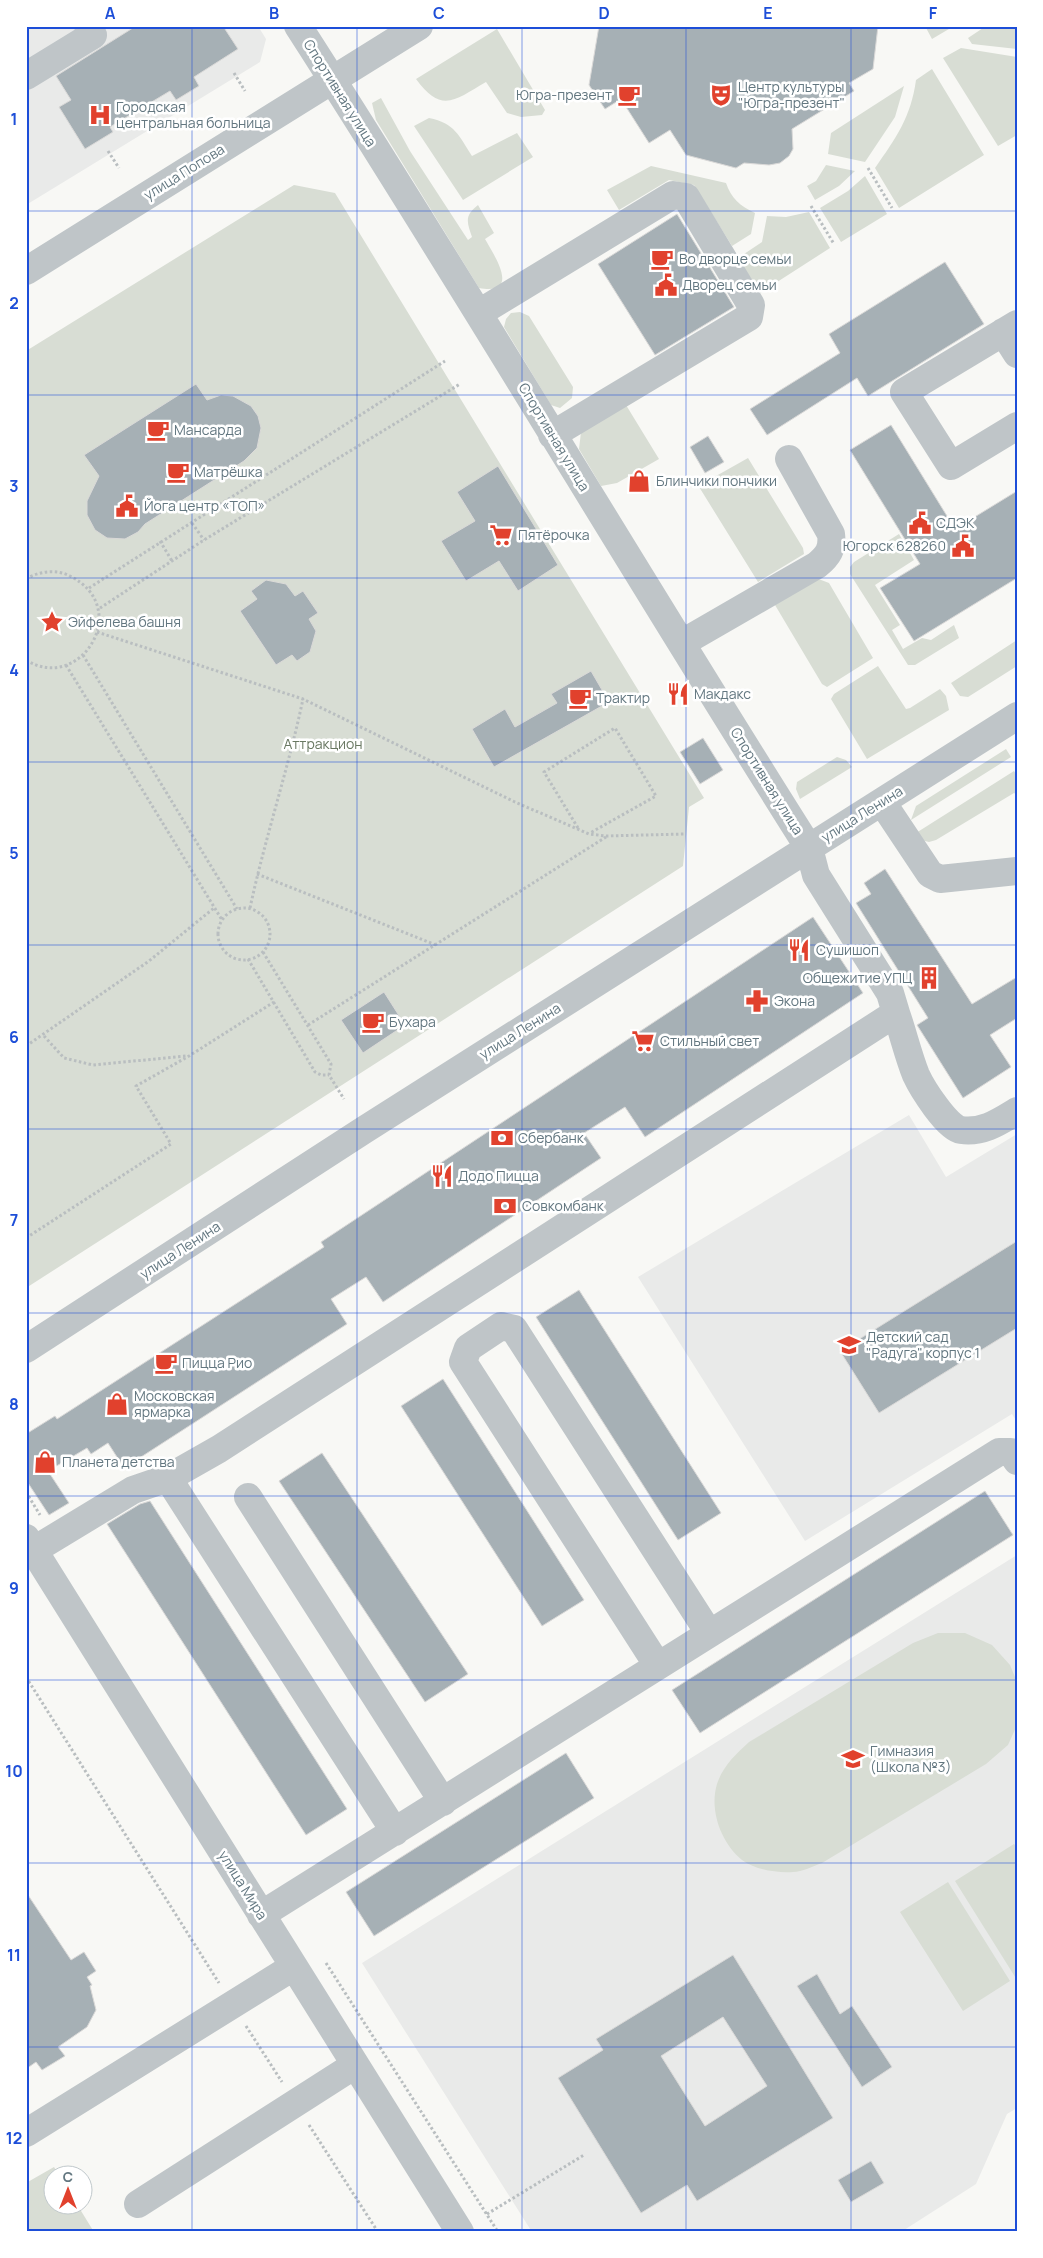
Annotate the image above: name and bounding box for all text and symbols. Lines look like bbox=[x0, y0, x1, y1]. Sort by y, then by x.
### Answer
text: A bbox=[105, 2, 116, 24]
text: B bbox=[269, 2, 279, 24]
text: C bbox=[433, 2, 445, 24]
text: D bbox=[598, 2, 610, 24]
text: E bbox=[763, 2, 773, 24]
text: F bbox=[929, 2, 938, 24]
street label: Спортивная улица bbox=[300, 35, 381, 150]
place label: Центр культуры "Югра-презент" bbox=[738, 77, 845, 112]
cafe icon: Югра-презент bbox=[616, 82, 642, 108]
theatre icon: Центр культуры "Югра-презент" bbox=[708, 82, 734, 108]
place label: Югра-презент bbox=[516, 85, 612, 104]
place label: Городская центральная больница bbox=[116, 97, 271, 132]
hospital icon: Городская центральная больница bbox=[87, 102, 113, 128]
text: 1 bbox=[10, 108, 18, 130]
street label: улица Попова bbox=[140, 139, 228, 204]
cafe icon: Во дворце семьи bbox=[649, 246, 675, 272]
place label: Во дворце семьи bbox=[679, 249, 791, 268]
public building icon: Дворец семьи bbox=[653, 272, 679, 298]
place label: Дворец семьи bbox=[682, 275, 777, 294]
text: 2 bbox=[9, 292, 19, 314]
street label: Спортивная улица bbox=[515, 379, 594, 494]
cafe icon: Мансарда bbox=[145, 417, 171, 443]
place label: Мансарда bbox=[174, 420, 242, 439]
cafe icon: Матрёшка bbox=[165, 459, 191, 485]
place label: Матрёшка bbox=[194, 462, 262, 481]
shop icon: Блинчики пончики bbox=[626, 468, 652, 494]
place label: Блинчики пончики bbox=[656, 471, 777, 490]
text: 3 bbox=[9, 475, 19, 497]
public building icon: Йога центр «ТОП» bbox=[114, 493, 140, 519]
place label: Йога центр «ТОП» bbox=[144, 496, 265, 515]
public building icon: СДЭК bbox=[907, 510, 933, 536]
place label: СДЭК bbox=[936, 513, 975, 532]
supermarket icon: Пятёрочка bbox=[488, 522, 514, 548]
place label: Пятёрочка bbox=[518, 525, 590, 544]
public building icon: Югорск 628260 bbox=[950, 533, 976, 559]
place label: Югорск 628260 bbox=[843, 536, 946, 555]
place icon: Эйфелева башня bbox=[39, 609, 65, 635]
place label: Эйфелева башня bbox=[68, 612, 181, 631]
text: 4 bbox=[9, 659, 19, 681]
restaurant icon: Макдакс bbox=[665, 681, 691, 707]
place label: Макдакс bbox=[694, 684, 751, 703]
cafe icon: Трактир bbox=[567, 685, 593, 711]
place label: Трактир bbox=[596, 688, 650, 707]
street label: Спортивная улица bbox=[727, 723, 808, 838]
park label: Аттракцион bbox=[283, 734, 363, 753]
street label: улица Ленина bbox=[817, 781, 906, 846]
text: 5 bbox=[9, 842, 19, 864]
restaurant icon: Сушишоп bbox=[786, 937, 812, 963]
place label: Сушишоп bbox=[816, 940, 879, 959]
building icon: Общежитие УПЦ bbox=[916, 965, 942, 991]
place label: Общежитие УПЦ bbox=[803, 968, 912, 987]
pharmacy icon: Экона bbox=[744, 988, 770, 1014]
place label: Экона bbox=[774, 991, 815, 1010]
street label: улица Ленина bbox=[475, 998, 564, 1063]
cafe icon: Бухара bbox=[360, 1009, 386, 1035]
place label: Бухара bbox=[389, 1012, 436, 1031]
text: 6 bbox=[9, 1026, 19, 1048]
supermarket icon: Стильный свет bbox=[630, 1028, 656, 1054]
place label: Стильный свет bbox=[660, 1031, 759, 1050]
bank icon: Сбербанк bbox=[489, 1125, 515, 1151]
place label: Сбербанк bbox=[518, 1128, 585, 1147]
restaurant icon: Додо Пицца bbox=[429, 1163, 455, 1189]
place label: Додо Пицца bbox=[458, 1166, 539, 1185]
bank icon: Совкомбанк bbox=[492, 1193, 518, 1219]
place label: Совкомбанк bbox=[522, 1196, 605, 1215]
text: 7 bbox=[10, 1209, 18, 1231]
street label: улица Ленина bbox=[136, 1216, 224, 1283]
place label: Детский сад "Радуга" корпус 1 bbox=[866, 1327, 980, 1362]
school or university icon: Детский сад "Радуга" корпус 1 bbox=[836, 1332, 862, 1358]
cafe icon: Пицца Рио bbox=[153, 1350, 179, 1376]
place label: Пицца Рио bbox=[182, 1353, 252, 1372]
place label: Московская ярмарка bbox=[134, 1386, 215, 1421]
shop icon: Московская ярмарка bbox=[104, 1391, 130, 1417]
text: 8 bbox=[9, 1393, 19, 1415]
shop icon: Планета детства bbox=[32, 1449, 58, 1475]
place label: Планета детства bbox=[62, 1452, 175, 1471]
text: 9 bbox=[9, 1577, 19, 1599]
place label: Гимназия (Школа №3) bbox=[870, 1741, 952, 1776]
school or university icon: Гимназия (Школа №3) bbox=[840, 1746, 866, 1772]
text: 10 bbox=[5, 1760, 23, 1782]
street label: улица Мира bbox=[215, 1847, 272, 1923]
text: 11 bbox=[7, 1944, 21, 1966]
text: 12 bbox=[6, 2127, 22, 2149]
north arrow bbox=[42, 2166, 92, 2216]
text: С bbox=[63, 2167, 73, 2186]

